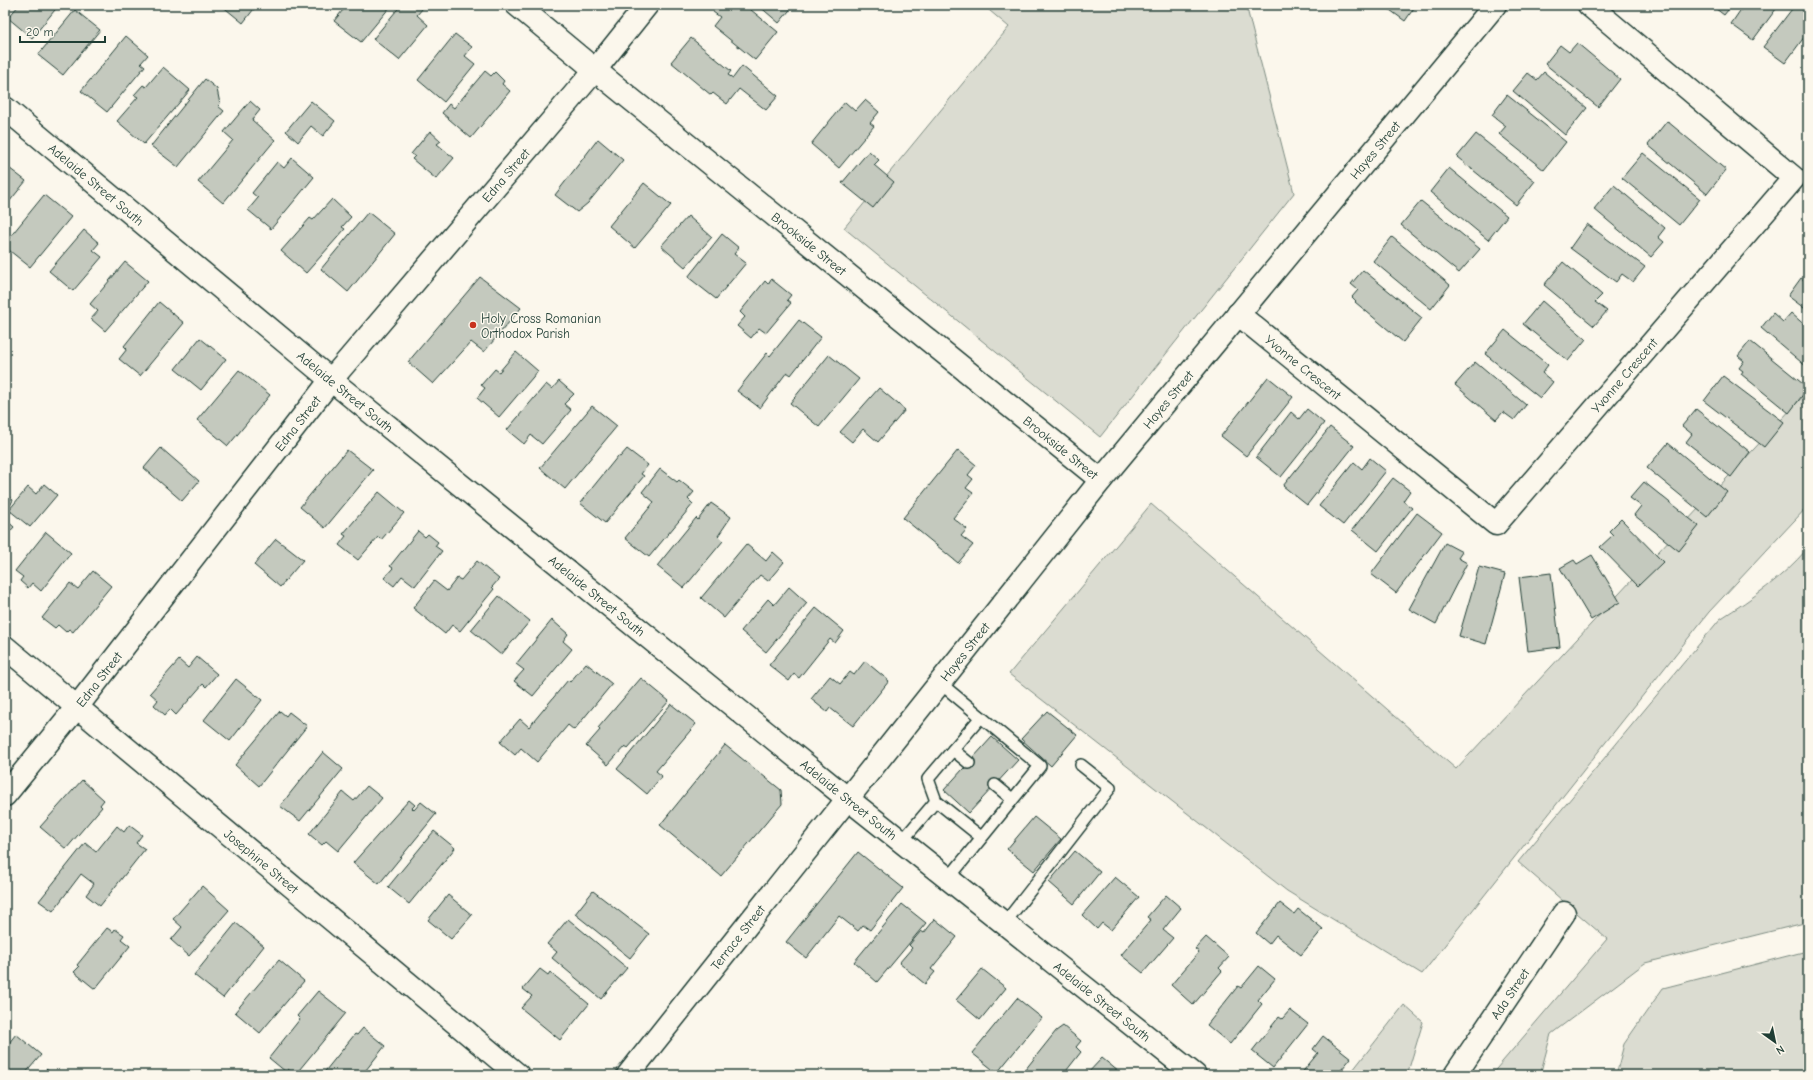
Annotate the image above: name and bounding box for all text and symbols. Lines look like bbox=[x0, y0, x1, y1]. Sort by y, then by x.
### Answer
scale bar bbox=[20, 18, 105, 44]
text: 20 m bbox=[26, 25, 54, 39]
street label: Hayes Street bbox=[1347, 117, 1404, 182]
street label: Adelaide Street South bbox=[46, 140, 147, 228]
street label: Edna Street bbox=[479, 144, 533, 205]
street label: Brookside Street bbox=[769, 209, 850, 279]
place label: Holy Cross Romanian Orthodox Parish bbox=[481, 311, 601, 341]
marker: Holy Cross Romanian Orthodox Parish bbox=[468, 320, 478, 330]
street label: Yvonne Crescent bbox=[1262, 332, 1345, 403]
street label: Yvonne Crescent bbox=[1588, 334, 1661, 416]
street label: Adelaide Street South bbox=[294, 348, 397, 435]
street label: Hayes Street bbox=[1140, 366, 1197, 431]
street label: Edna Street bbox=[271, 392, 324, 454]
street label: Brookside Street bbox=[1020, 413, 1102, 483]
street label: Adelaide Street South bbox=[546, 552, 648, 639]
street label: Hayes Street bbox=[937, 618, 993, 684]
street label: Edna Street bbox=[73, 648, 125, 710]
street label: Adelaide Street South bbox=[798, 756, 900, 843]
street label: Josephine Street bbox=[221, 826, 303, 897]
street label: Terrace Street bbox=[707, 901, 769, 973]
street label: Adelaide Street South bbox=[1051, 958, 1154, 1044]
street label: Ada Street bbox=[1487, 964, 1533, 1022]
north arrow bbox=[1755, 1022, 1795, 1062]
text: N bbox=[1774, 1043, 1787, 1057]

